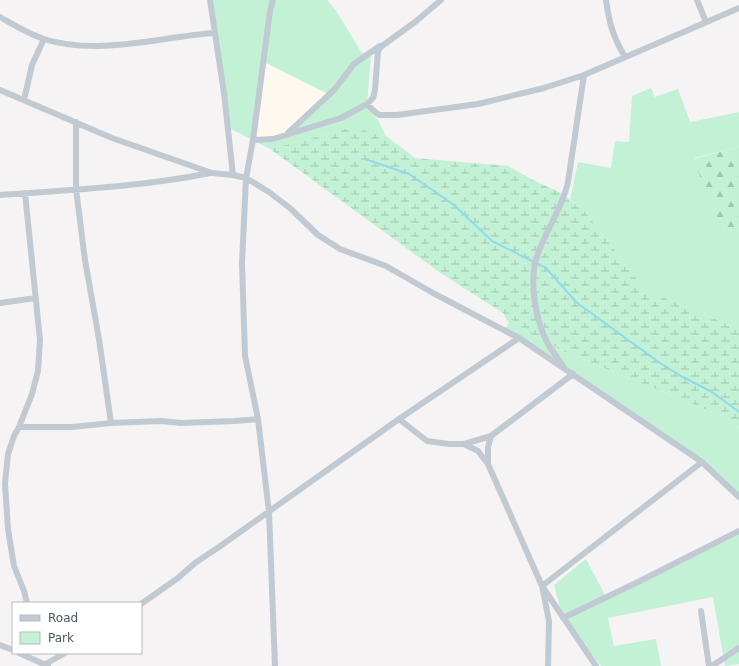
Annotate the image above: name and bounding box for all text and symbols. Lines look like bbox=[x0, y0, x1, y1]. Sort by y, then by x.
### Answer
legend bbox=[12, 602, 142, 654]
text: Road bbox=[48, 611, 78, 625]
text: Park bbox=[48, 631, 74, 645]

